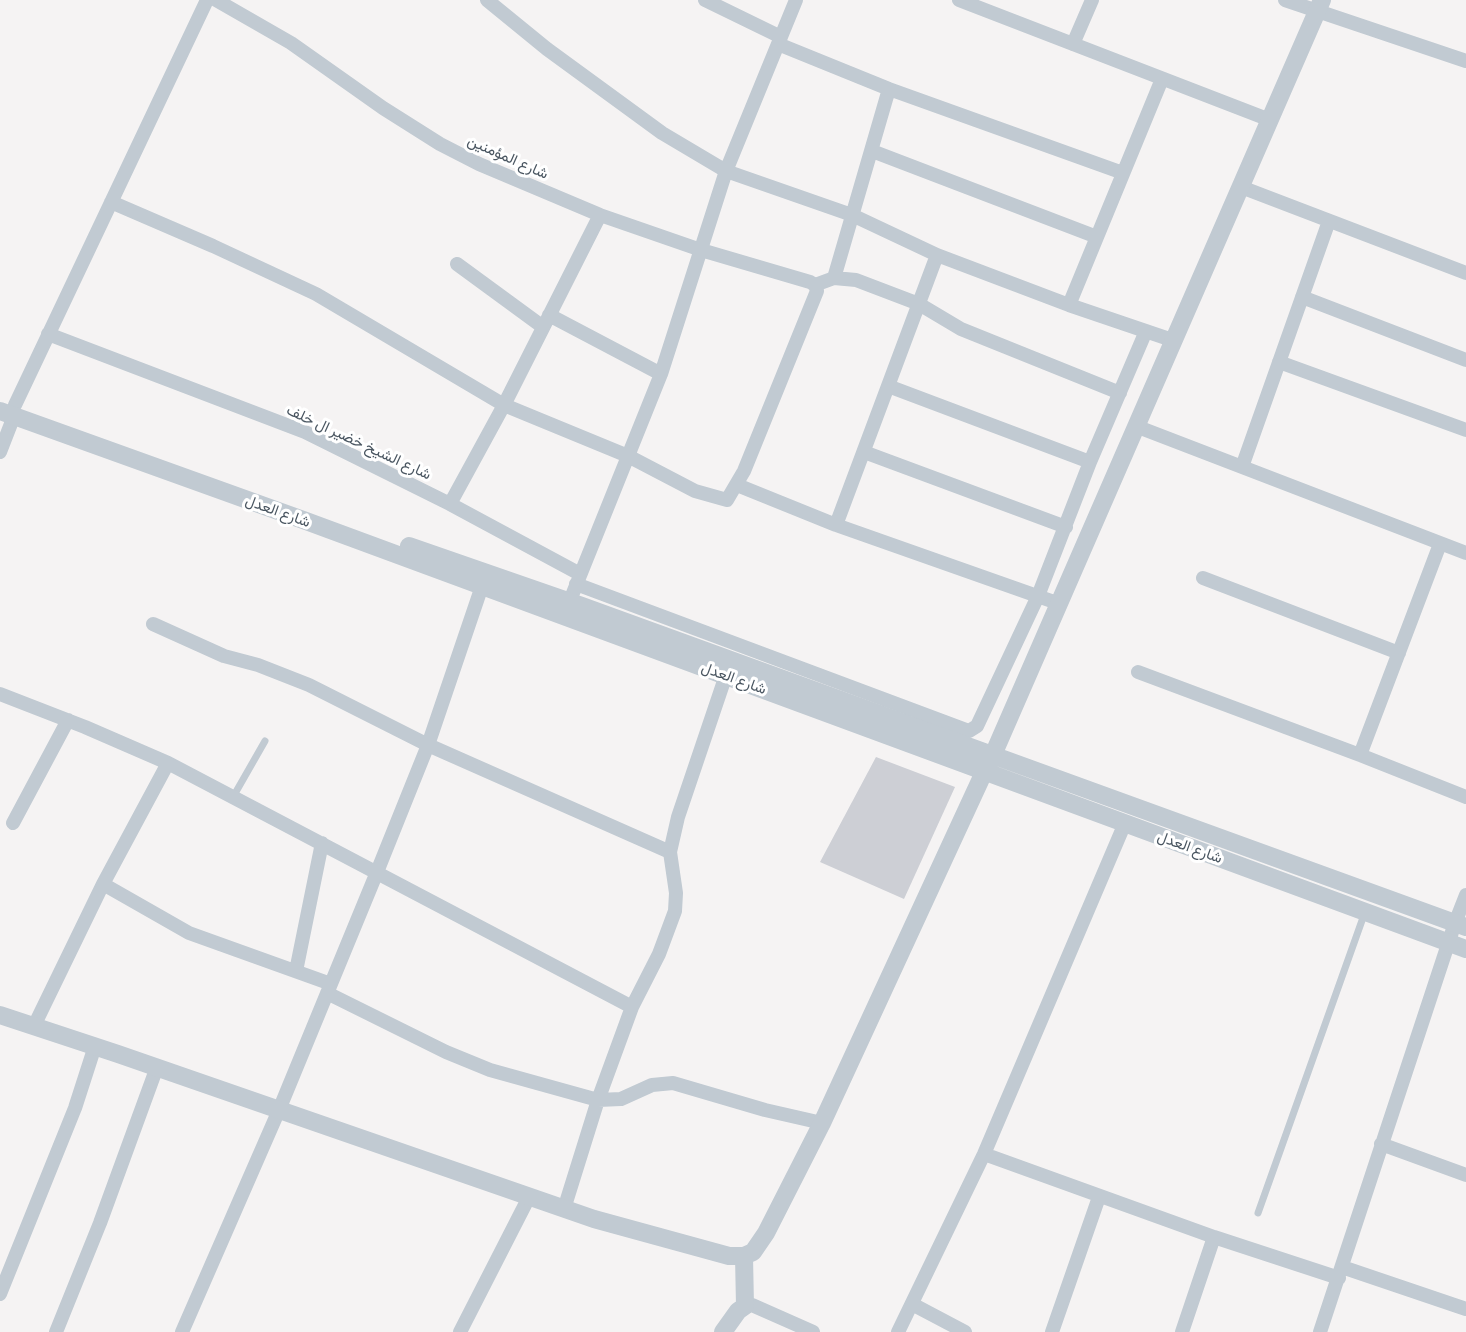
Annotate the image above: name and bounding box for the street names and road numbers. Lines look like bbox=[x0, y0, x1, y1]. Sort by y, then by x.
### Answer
street label: شارع المؤمنين bbox=[465, 131, 551, 183]
street label: شارع الشيخ خضير ال خلف bbox=[284, 401, 434, 483]
street label: شارع العدل bbox=[243, 491, 313, 531]
street label: شارع العدل bbox=[699, 658, 769, 698]
street label: شارع العدل bbox=[1155, 827, 1225, 867]

